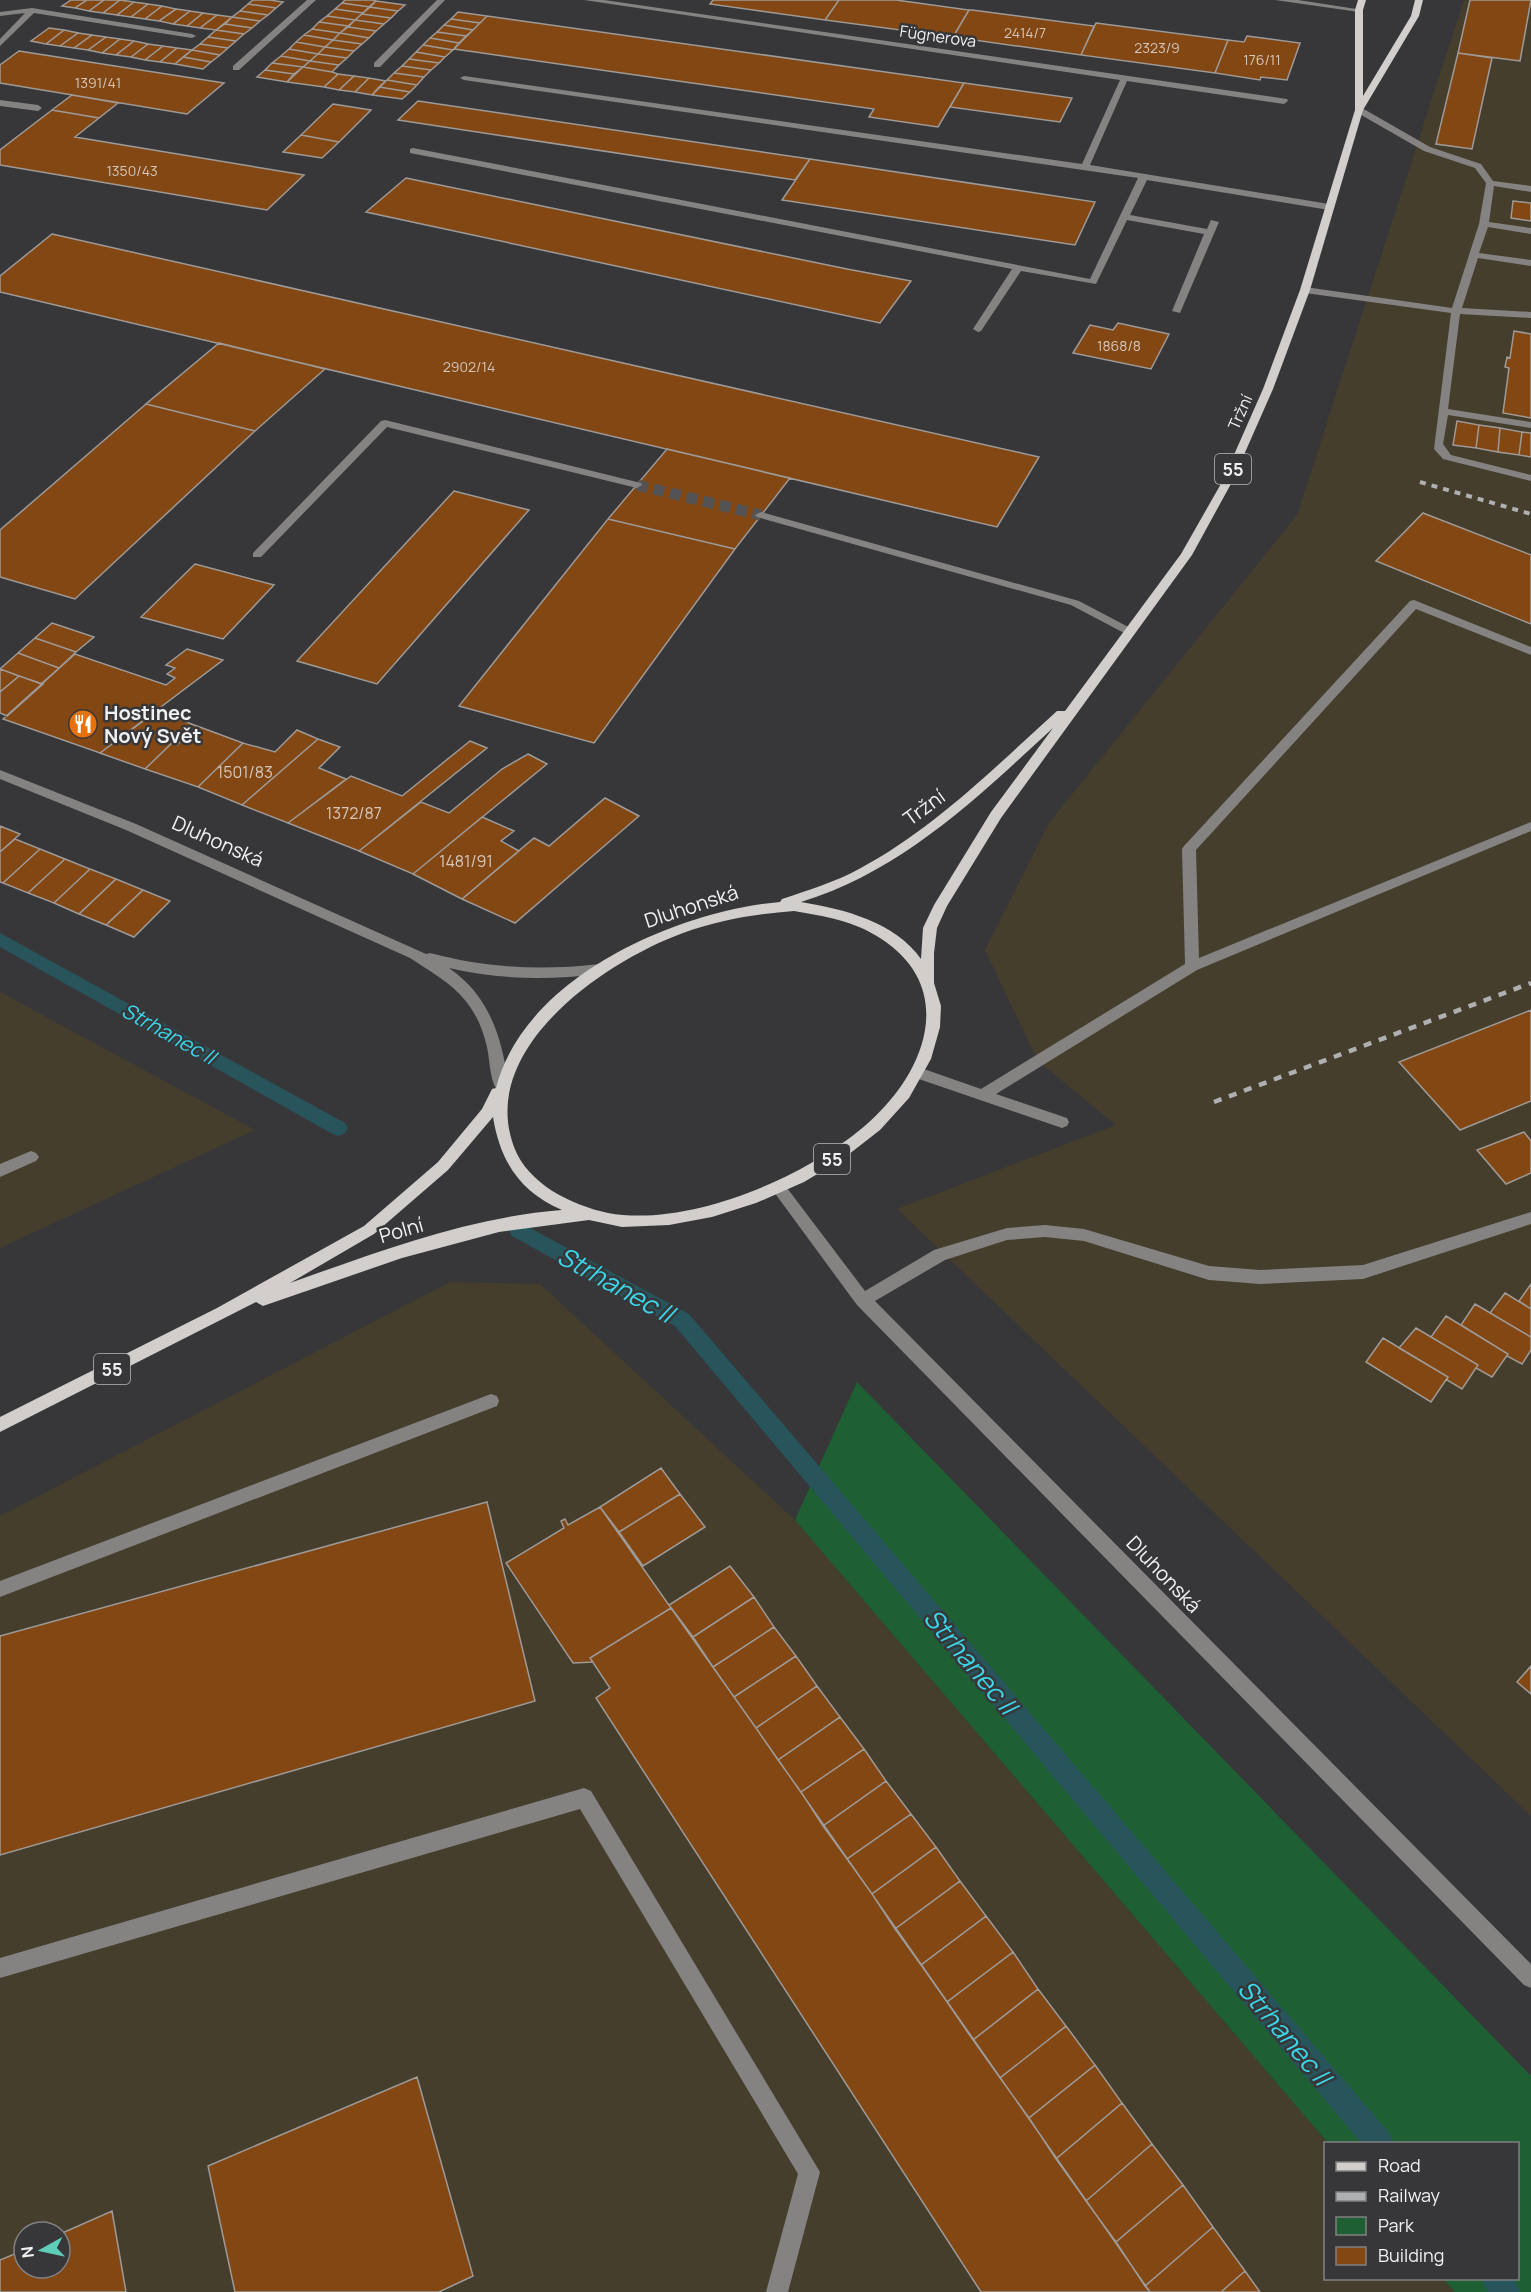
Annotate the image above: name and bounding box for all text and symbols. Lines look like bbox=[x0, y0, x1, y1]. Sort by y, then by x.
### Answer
street label: Fügnerova bbox=[898, 20, 978, 52]
house number: 2414/7 bbox=[1004, 23, 1046, 42]
house number: 2323/9 bbox=[1134, 38, 1180, 57]
house number: 176/11 bbox=[1243, 50, 1281, 69]
house number: 1391/41 bbox=[75, 73, 121, 92]
house number: 1350/43 bbox=[106, 161, 158, 180]
house number: 1868/8 bbox=[1097, 336, 1141, 355]
house number: 2902/14 bbox=[443, 357, 495, 376]
street label: Tržní bbox=[1223, 391, 1258, 433]
road number: 55 bbox=[1215, 454, 1251, 484]
place label: Hostinec Nový Svět bbox=[104, 699, 201, 749]
restaurant icon: Hostinec Nový Svět bbox=[67, 708, 99, 740]
house number: 1501/83 bbox=[217, 761, 273, 783]
street label: Tržní bbox=[898, 783, 951, 831]
house number: 1372/87 bbox=[326, 802, 382, 824]
street label: Dluhonská bbox=[168, 809, 268, 873]
house number: 1481/91 bbox=[439, 850, 493, 872]
street label: Dluhonská bbox=[641, 878, 741, 934]
water label: Strhanec II bbox=[117, 996, 223, 1071]
road number: 55 bbox=[814, 1144, 850, 1174]
street label: Polní bbox=[376, 1211, 427, 1249]
water label: Strhanec II bbox=[551, 1237, 683, 1332]
road number: 55 bbox=[94, 1354, 130, 1384]
street label: Dluhonská bbox=[1121, 1530, 1207, 1618]
water label: Strhanec II bbox=[916, 1600, 1028, 1724]
water label: Strhanec II bbox=[1230, 1971, 1342, 2095]
legend bbox=[1324, 2142, 1519, 2280]
text: Road bbox=[1378, 2153, 1421, 2177]
text: Railway bbox=[1378, 2183, 1440, 2207]
text: Park bbox=[1378, 2213, 1415, 2237]
north arrow bbox=[12, 2220, 72, 2280]
text: Building bbox=[1378, 2243, 1444, 2267]
text: N bbox=[15, 2245, 39, 2259]

